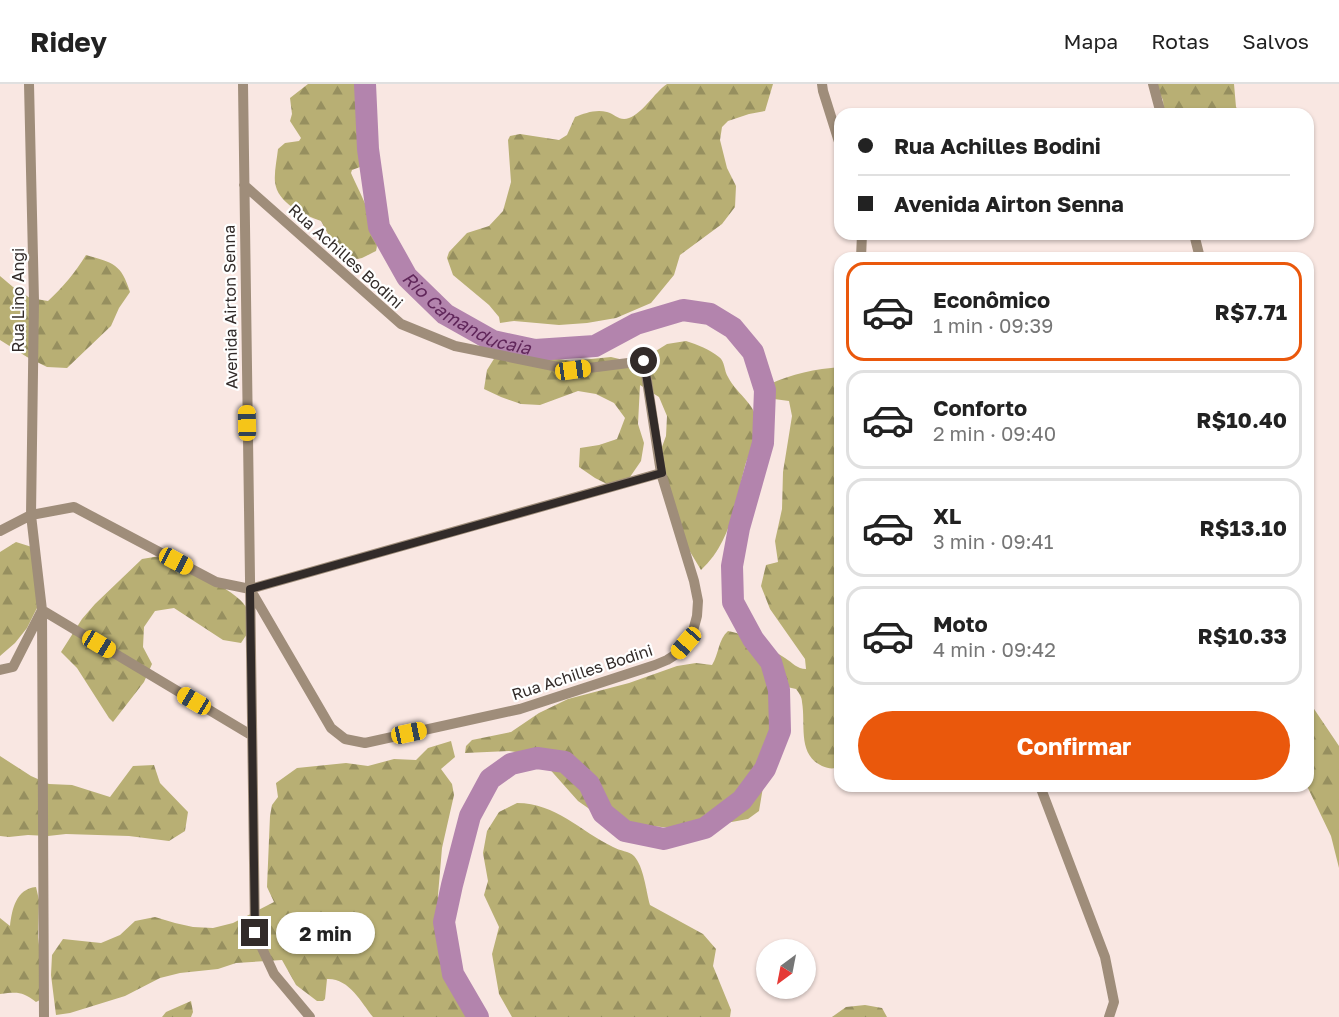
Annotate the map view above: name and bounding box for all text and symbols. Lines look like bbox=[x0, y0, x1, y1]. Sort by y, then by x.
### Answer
text: Ridey bbox=[30, 25, 107, 58]
text: Mapa bbox=[1064, 28, 1118, 54]
text: Rotas bbox=[1151, 28, 1209, 54]
text: Salvos bbox=[1242, 28, 1309, 54]
text: Rua Achilles Bodini bbox=[894, 132, 1101, 159]
text: Avenida Airton Senna bbox=[894, 190, 1124, 217]
street label: Rua Achilles Bodini bbox=[285, 199, 407, 313]
street label: Avenida Airton Senna bbox=[219, 225, 241, 389]
street label: Rua Lino Angi bbox=[8, 248, 28, 352]
water label: Rio Camanducaia bbox=[398, 267, 534, 359]
icon: car bbox=[861, 285, 915, 339]
text: Econômico bbox=[933, 286, 1050, 313]
text: R$7.71 bbox=[1215, 298, 1287, 325]
text: 1 min · 09:39 bbox=[933, 313, 1053, 337]
route start bbox=[630, 347, 657, 374]
car bbox=[554, 359, 592, 381]
icon: car bbox=[861, 393, 915, 447]
text: Conforto bbox=[933, 394, 1027, 421]
car bbox=[238, 405, 256, 441]
text: R$10.40 bbox=[1196, 406, 1287, 433]
text: 2 min · 09:40 bbox=[933, 421, 1056, 445]
icon: car bbox=[861, 501, 915, 555]
text: XL bbox=[933, 502, 961, 529]
text: R$13.10 bbox=[1200, 514, 1287, 541]
text: 3 min · 09:41 bbox=[933, 529, 1053, 553]
car bbox=[156, 545, 196, 577]
icon: car bbox=[861, 609, 915, 663]
text: Moto bbox=[933, 610, 988, 637]
text: R$10.33 bbox=[1197, 622, 1287, 649]
car bbox=[667, 624, 705, 662]
car bbox=[79, 627, 119, 661]
text: 4 min · 09:42 bbox=[933, 637, 1056, 661]
street label: Rua Achilles Bodini bbox=[509, 640, 655, 704]
car bbox=[174, 684, 214, 718]
button: Confirmar bbox=[858, 711, 1290, 780]
car bbox=[390, 720, 428, 746]
callout: 2 min bbox=[276, 912, 375, 954]
route end bbox=[241, 919, 268, 946]
text: 2 min bbox=[299, 921, 352, 945]
north arrow bbox=[756, 939, 816, 999]
map controls bbox=[756, 939, 816, 999]

